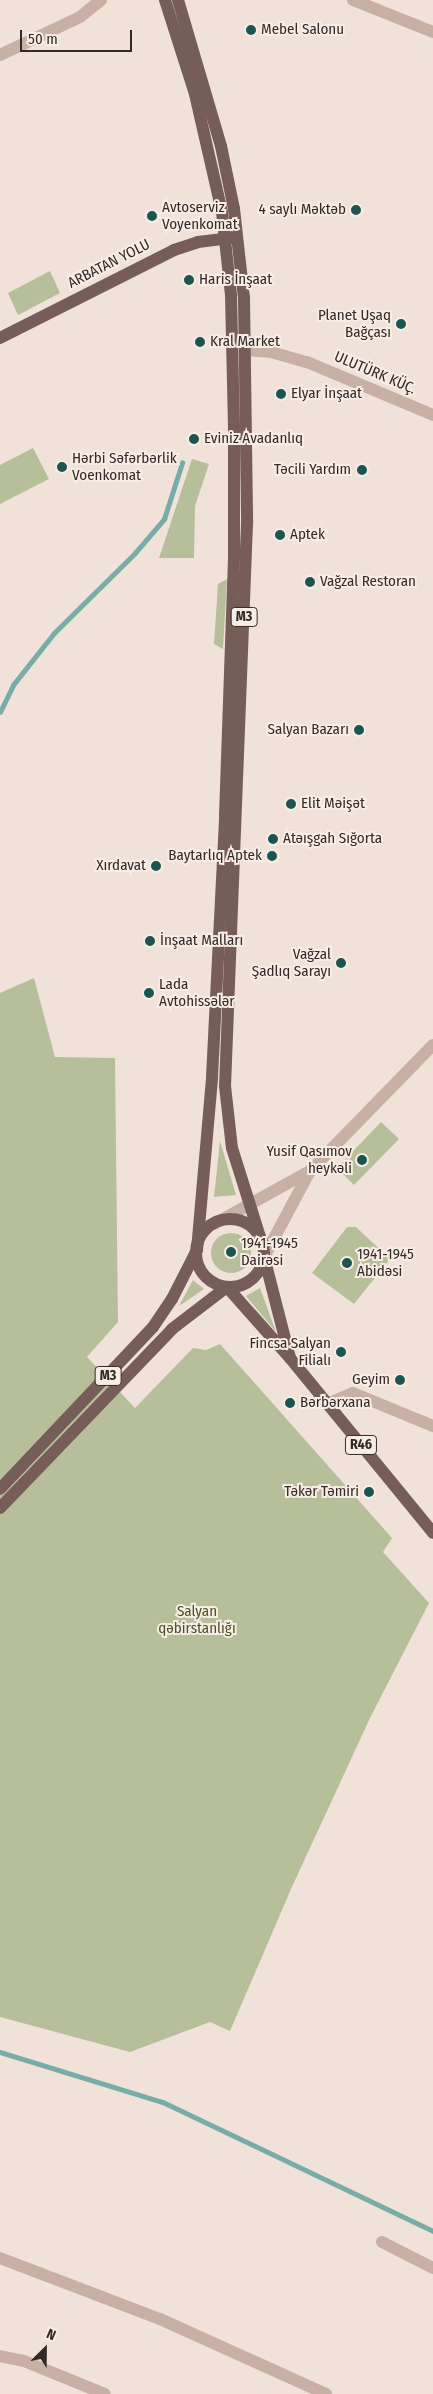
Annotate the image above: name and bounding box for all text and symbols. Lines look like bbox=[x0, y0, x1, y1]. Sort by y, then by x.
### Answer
scale bar bbox=[22, 20, 135, 52]
place label: Mebel Salonu bbox=[261, 21, 344, 39]
marker: Mebel Salonu bbox=[245, 24, 257, 36]
text: 50 m bbox=[28, 30, 58, 48]
place label: Avtoserviz Voyenkomat bbox=[162, 198, 238, 233]
place label: 4 saylı Məktəb bbox=[259, 201, 346, 219]
marker: 4 saylı Məktəb bbox=[350, 204, 362, 216]
marker: Avtoserviz Voyenkomat bbox=[146, 210, 158, 222]
street label: ARBATAN YOLU bbox=[65, 236, 153, 292]
place label: Haris İnşaat bbox=[199, 271, 272, 289]
marker: Haris İnşaat bbox=[183, 274, 195, 286]
place label: Planet Uşaq Bağçası bbox=[318, 306, 391, 341]
marker: Planet Uşaq Bağçası bbox=[395, 318, 407, 330]
place label: Kral Market bbox=[210, 333, 280, 351]
marker: Kral Market bbox=[194, 336, 206, 348]
street label: ULUTÜRK KÜÇ. bbox=[332, 348, 418, 398]
place label: Elyar İnşaat bbox=[291, 385, 362, 403]
marker: Elyar İnşaat bbox=[275, 388, 287, 400]
place label: Eviniz Avadanlıq bbox=[204, 430, 303, 448]
marker: Eviniz Avadanlıq bbox=[188, 433, 200, 445]
place label: Hərbi Səfərbərlik Voenkomat bbox=[72, 449, 177, 484]
marker: Hərbi Səfərbərlik Voenkomat bbox=[56, 461, 68, 473]
place label: Təcili Yardım bbox=[274, 461, 351, 479]
marker: Təcili Yardım bbox=[355, 463, 369, 477]
place label: Aptek bbox=[290, 526, 325, 544]
marker: Aptek bbox=[274, 529, 286, 541]
place label: Vağzal Restoran bbox=[320, 573, 416, 591]
marker: Vağzal Restoran bbox=[304, 576, 316, 588]
road number: M3 bbox=[230, 606, 258, 628]
place label: Salyan Bazarı bbox=[268, 721, 349, 739]
marker: Salyan Bazarı bbox=[353, 724, 365, 736]
place label: Elit Məişət bbox=[301, 795, 365, 813]
marker: Elit Məişət bbox=[285, 798, 297, 810]
place label: Atəışgah Sığorta bbox=[283, 830, 382, 848]
marker: Atəışgah Sığorta bbox=[267, 833, 279, 845]
place label: Baytarlıq Aptek bbox=[168, 847, 262, 865]
marker: Baytarlıq Aptek bbox=[266, 850, 278, 862]
place label: Xırdavat bbox=[96, 857, 146, 875]
marker: Xırdavat bbox=[150, 860, 162, 872]
place label: İnşaat Malları bbox=[160, 932, 243, 950]
marker: İnşaat Malları bbox=[144, 935, 156, 947]
place label: Vağzal Şadlıq Sarayı bbox=[252, 945, 331, 980]
marker: Vağzal Şadlıq Sarayı bbox=[335, 957, 347, 969]
place label: Lada Avtohissələr bbox=[159, 975, 235, 1010]
marker: Lada Avtohissələr bbox=[143, 987, 155, 999]
place label: Yusif Qasımov heykəli bbox=[266, 1142, 352, 1177]
marker: Yusif Qasımov heykəli bbox=[356, 1154, 368, 1166]
place label: 1941-1945 Dairəsi bbox=[241, 1234, 298, 1269]
place label: 1941-1945 Abidəsi bbox=[357, 1245, 414, 1280]
marker: 1941-1945 Dairəsi bbox=[225, 1246, 237, 1258]
marker: 1941-1945 Abidəsi bbox=[341, 1257, 353, 1269]
place label: Fincsa Salyan Filialı bbox=[249, 1334, 331, 1369]
marker: Fincsa Salyan Filialı bbox=[335, 1346, 347, 1358]
road number: M3 bbox=[94, 1364, 122, 1388]
place label: Geyim bbox=[352, 1371, 390, 1389]
marker: Geyim bbox=[394, 1374, 406, 1386]
place label: Bərbərxana bbox=[300, 1394, 371, 1412]
marker: Bərbərxana bbox=[284, 1397, 296, 1409]
road number: R46 bbox=[345, 1434, 377, 1456]
place label: Təkər Təmiri bbox=[284, 1483, 359, 1501]
marker: Təkər Təmiri bbox=[363, 1486, 375, 1498]
park label: Salyan qəbirstanlığı bbox=[158, 1602, 236, 1637]
north arrow bbox=[20, 2324, 70, 2374]
text: N bbox=[44, 2325, 58, 2344]

